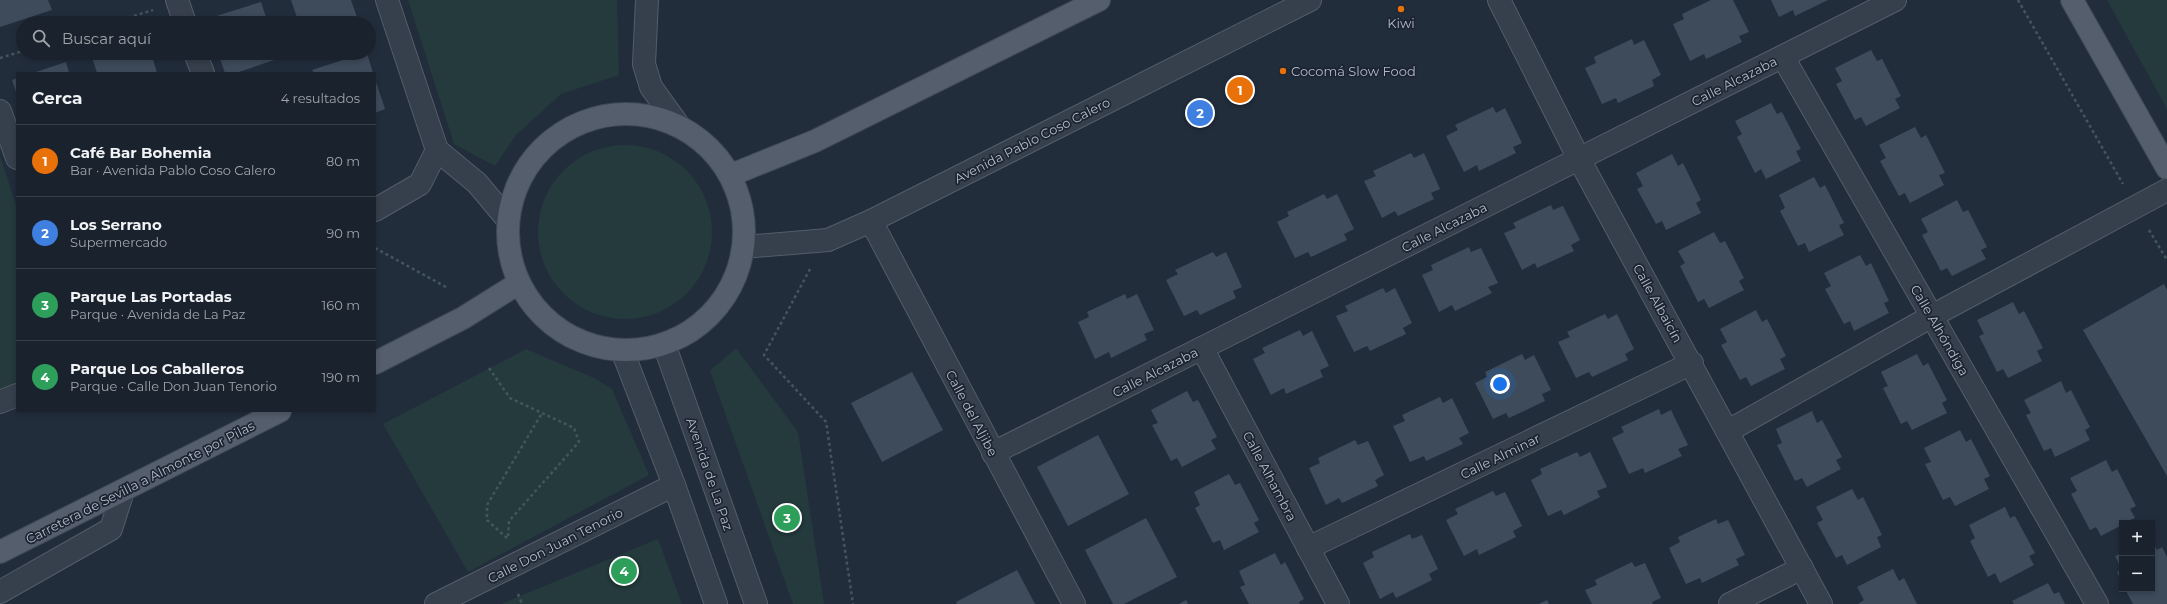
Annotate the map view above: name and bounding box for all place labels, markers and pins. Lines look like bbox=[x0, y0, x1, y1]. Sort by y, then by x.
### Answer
marker: Kiwi bbox=[1396, 4, 1406, 14]
place label: Kiwi bbox=[1387, 15, 1415, 31]
place label: Cocomá Slow Food bbox=[1291, 63, 1416, 79]
marker: Cocomá Slow Food bbox=[1278, 66, 1288, 76]
pin: 1 bbox=[1227, 75, 1253, 105]
pin: 2 bbox=[1187, 98, 1213, 128]
pin: 3 bbox=[774, 503, 800, 533]
pin: 4 bbox=[611, 556, 637, 586]

